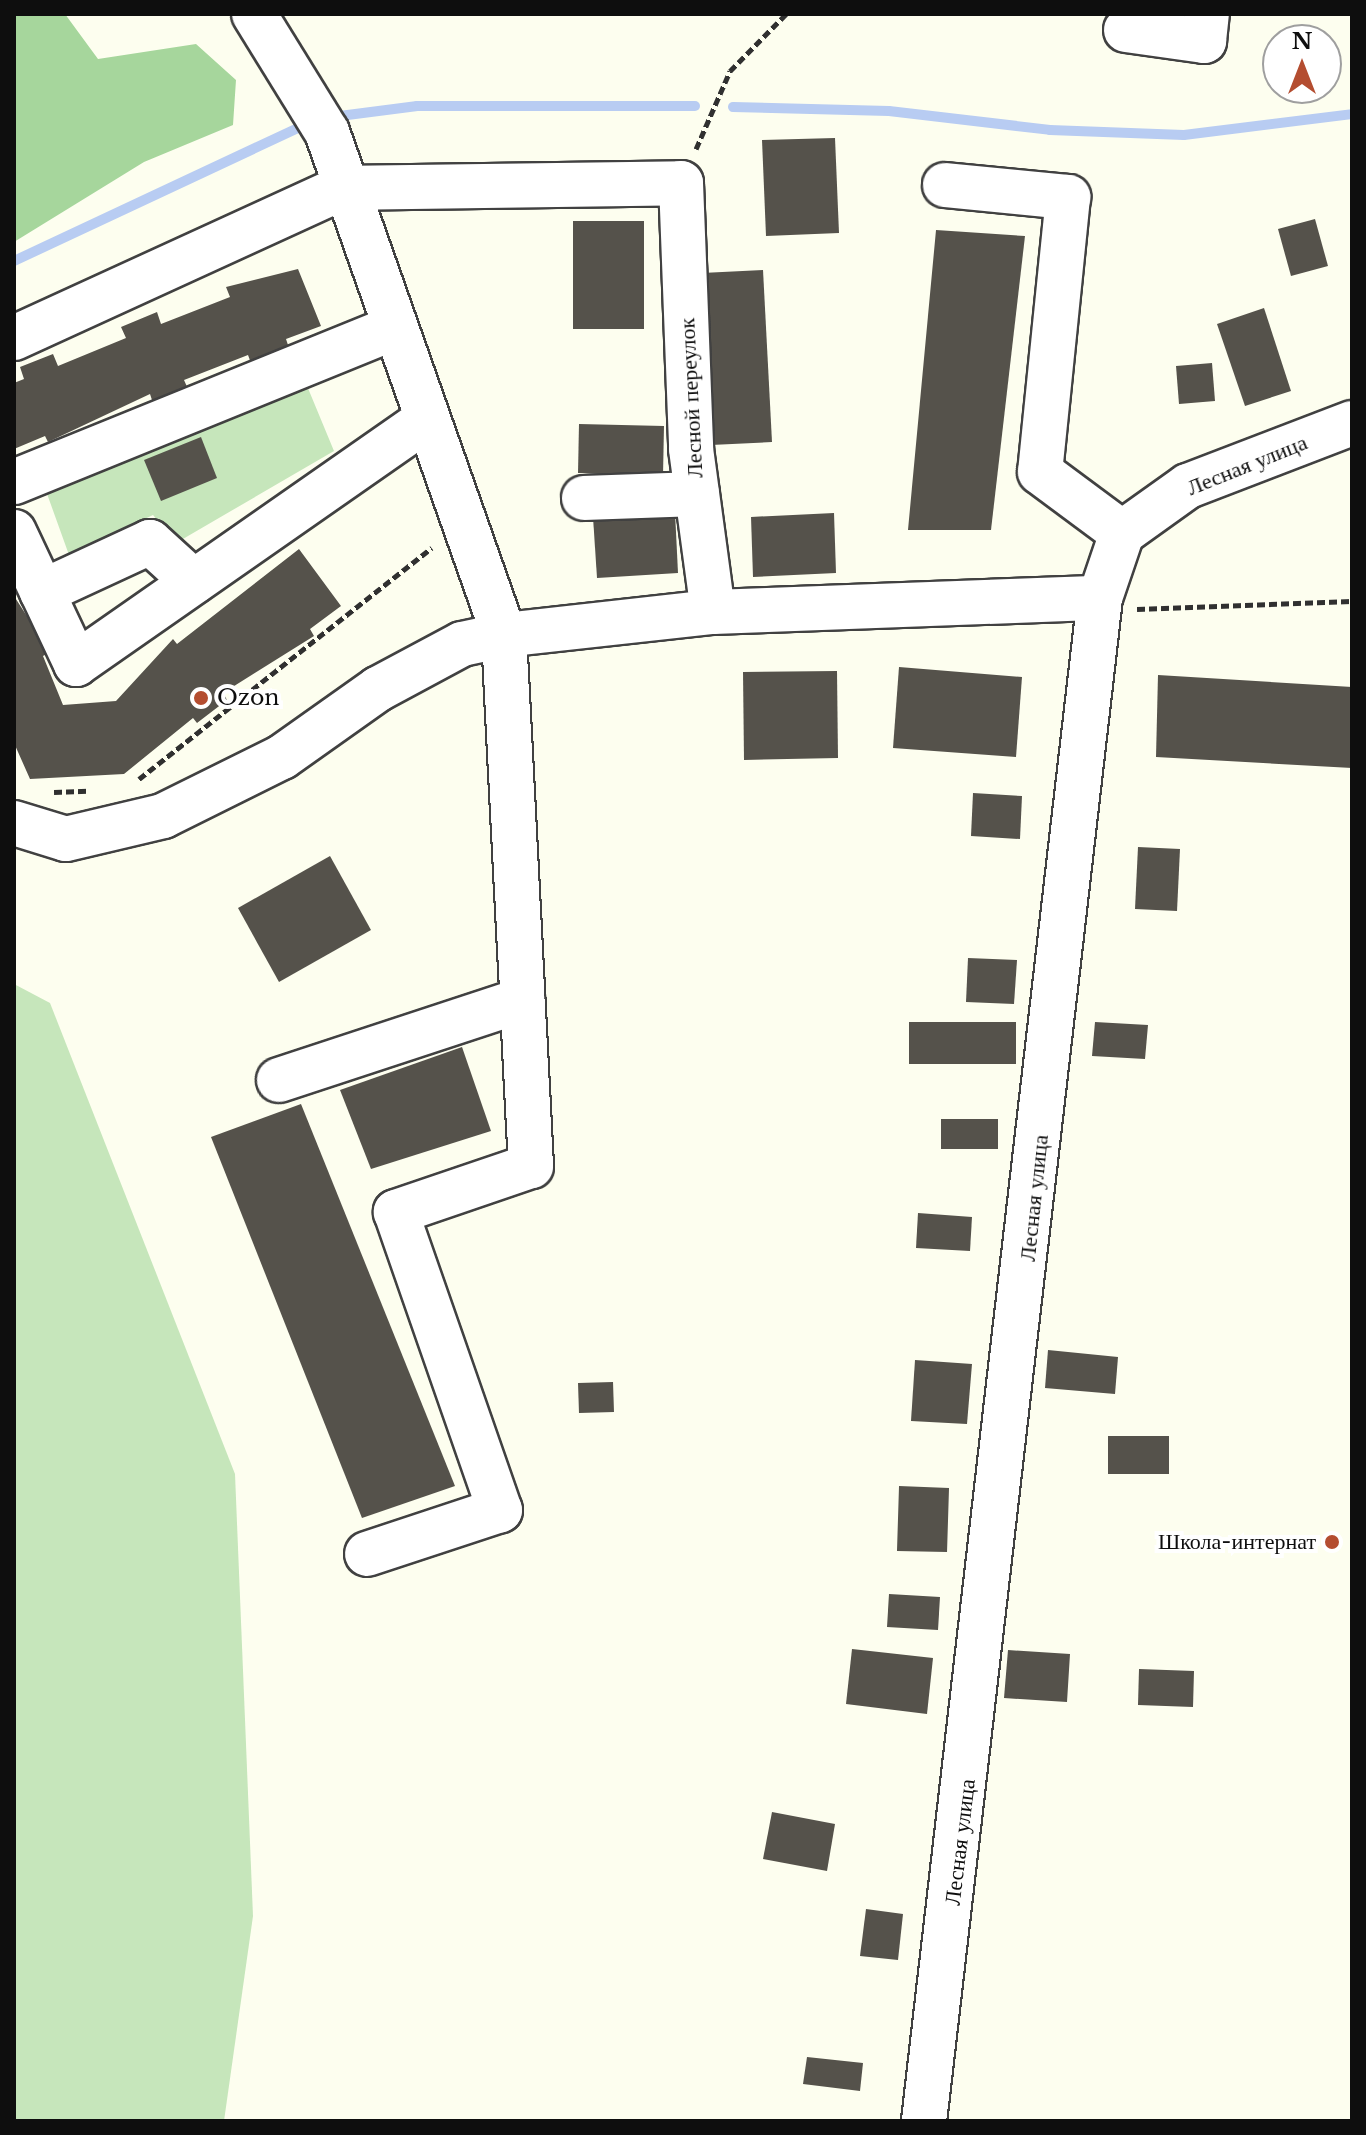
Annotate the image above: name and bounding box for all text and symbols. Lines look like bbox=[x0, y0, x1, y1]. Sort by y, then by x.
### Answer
north arrow bbox=[1262, 24, 1342, 104]
text: N bbox=[1292, 28, 1312, 55]
street label: Лесной переулок bbox=[674, 317, 708, 479]
street label: Лесная улица bbox=[1183, 429, 1311, 501]
place label: Ozon bbox=[217, 685, 279, 711]
marker: Ozon bbox=[192, 689, 210, 707]
street label: Лесная улица bbox=[1014, 1133, 1054, 1263]
place label: Школа-интернат bbox=[1158, 1529, 1316, 1555]
marker: Школа-интернат bbox=[1323, 1533, 1341, 1551]
street label: Лесная улица bbox=[939, 1777, 981, 1907]

